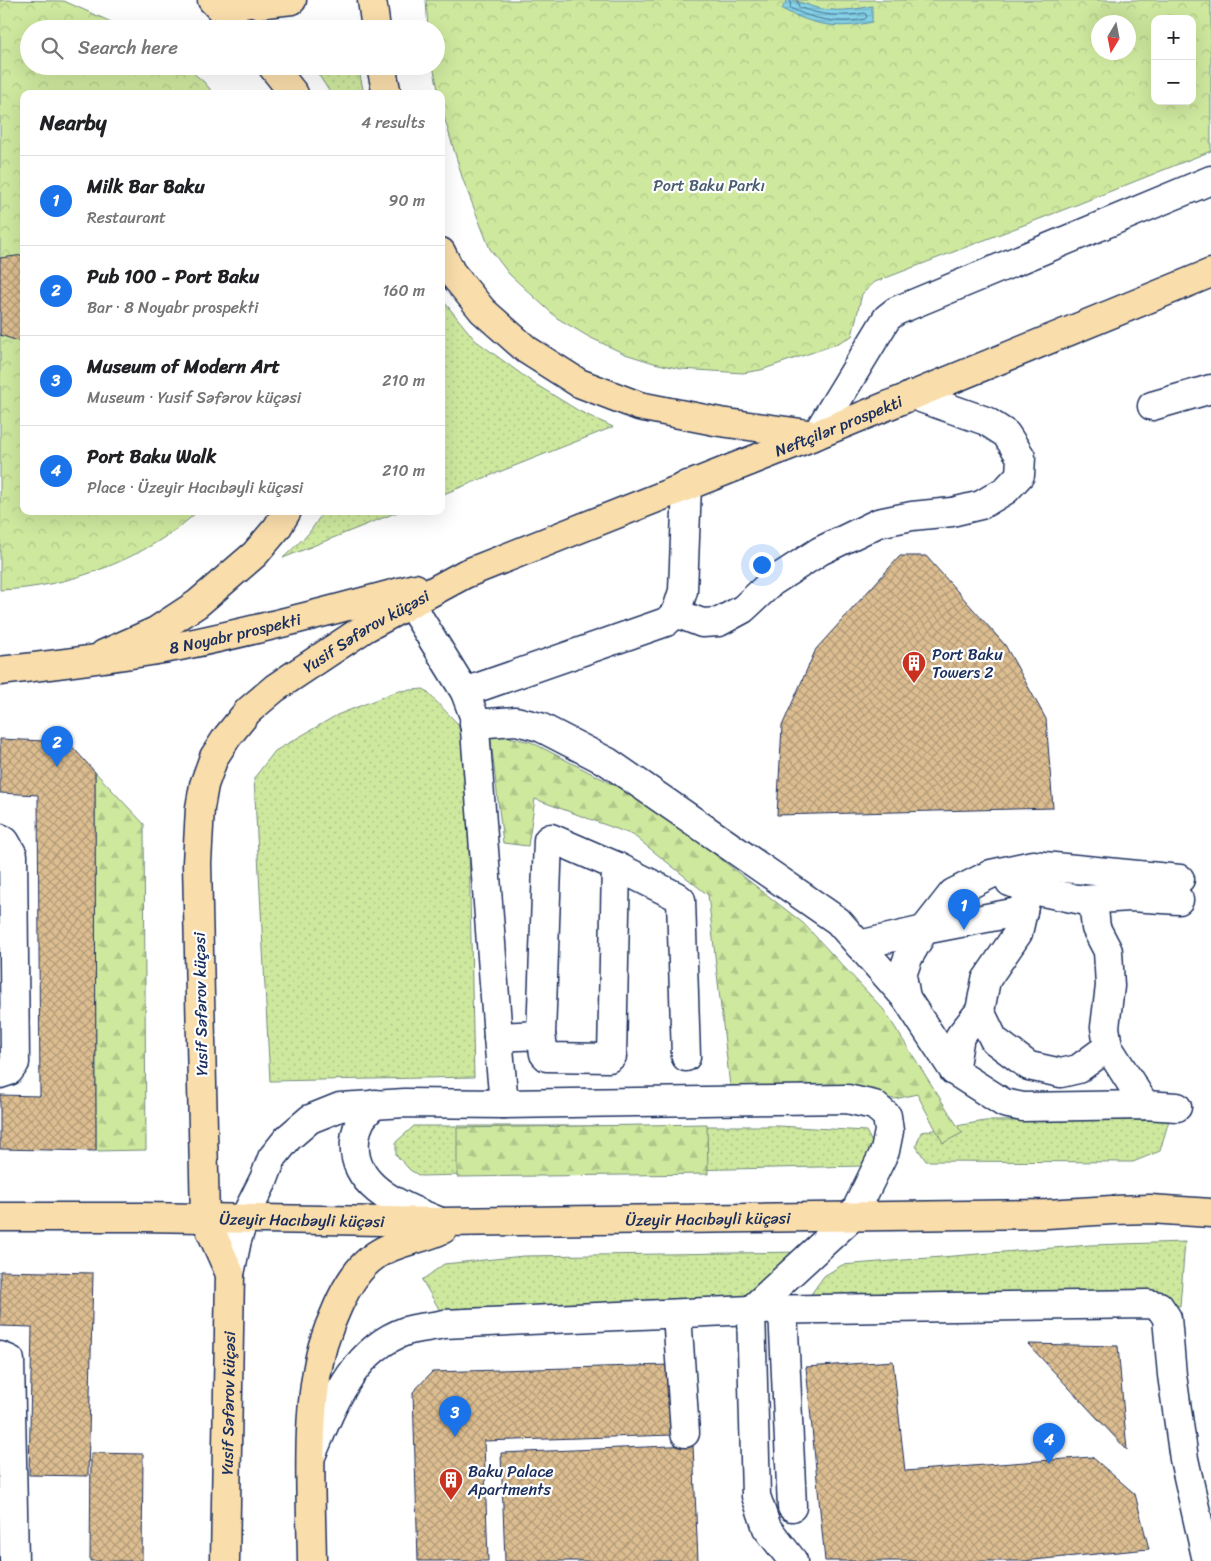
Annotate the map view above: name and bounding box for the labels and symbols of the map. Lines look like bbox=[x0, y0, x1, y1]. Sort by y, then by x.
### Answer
north arrow bbox=[1091, 15, 1136, 60]
park label: Port Baku Parkı bbox=[653, 171, 765, 200]
street label: Neftçilər prospekti bbox=[770, 387, 908, 465]
your location bbox=[749, 552, 775, 578]
street label: Yusif Səfərov küçəsi bbox=[297, 582, 435, 681]
street label: 8 Noyabr prospekti bbox=[167, 605, 304, 663]
place label: Port Baku Towers 2 bbox=[932, 640, 1003, 687]
building icon: Port Baku Towers 2 bbox=[901, 650, 927, 684]
pin: 2 bbox=[41, 726, 73, 767]
pin: 1 bbox=[948, 889, 980, 930]
street label: Yusif Səfərov küçəsi bbox=[185, 931, 216, 1076]
street label: Üzeyir Hacıbəyli küçəsi bbox=[625, 1203, 791, 1235]
street label: Üzeyir Hacıbəyli küçəsi bbox=[219, 1204, 385, 1236]
street label: Yusif Səfərov küçəsi bbox=[213, 1330, 244, 1475]
pin: 3 bbox=[439, 1396, 471, 1437]
pin: 4 bbox=[1033, 1423, 1065, 1464]
place label: Baku Palace Apartments bbox=[467, 1457, 554, 1504]
building icon: Baku Palace Apartments bbox=[438, 1467, 464, 1501]

